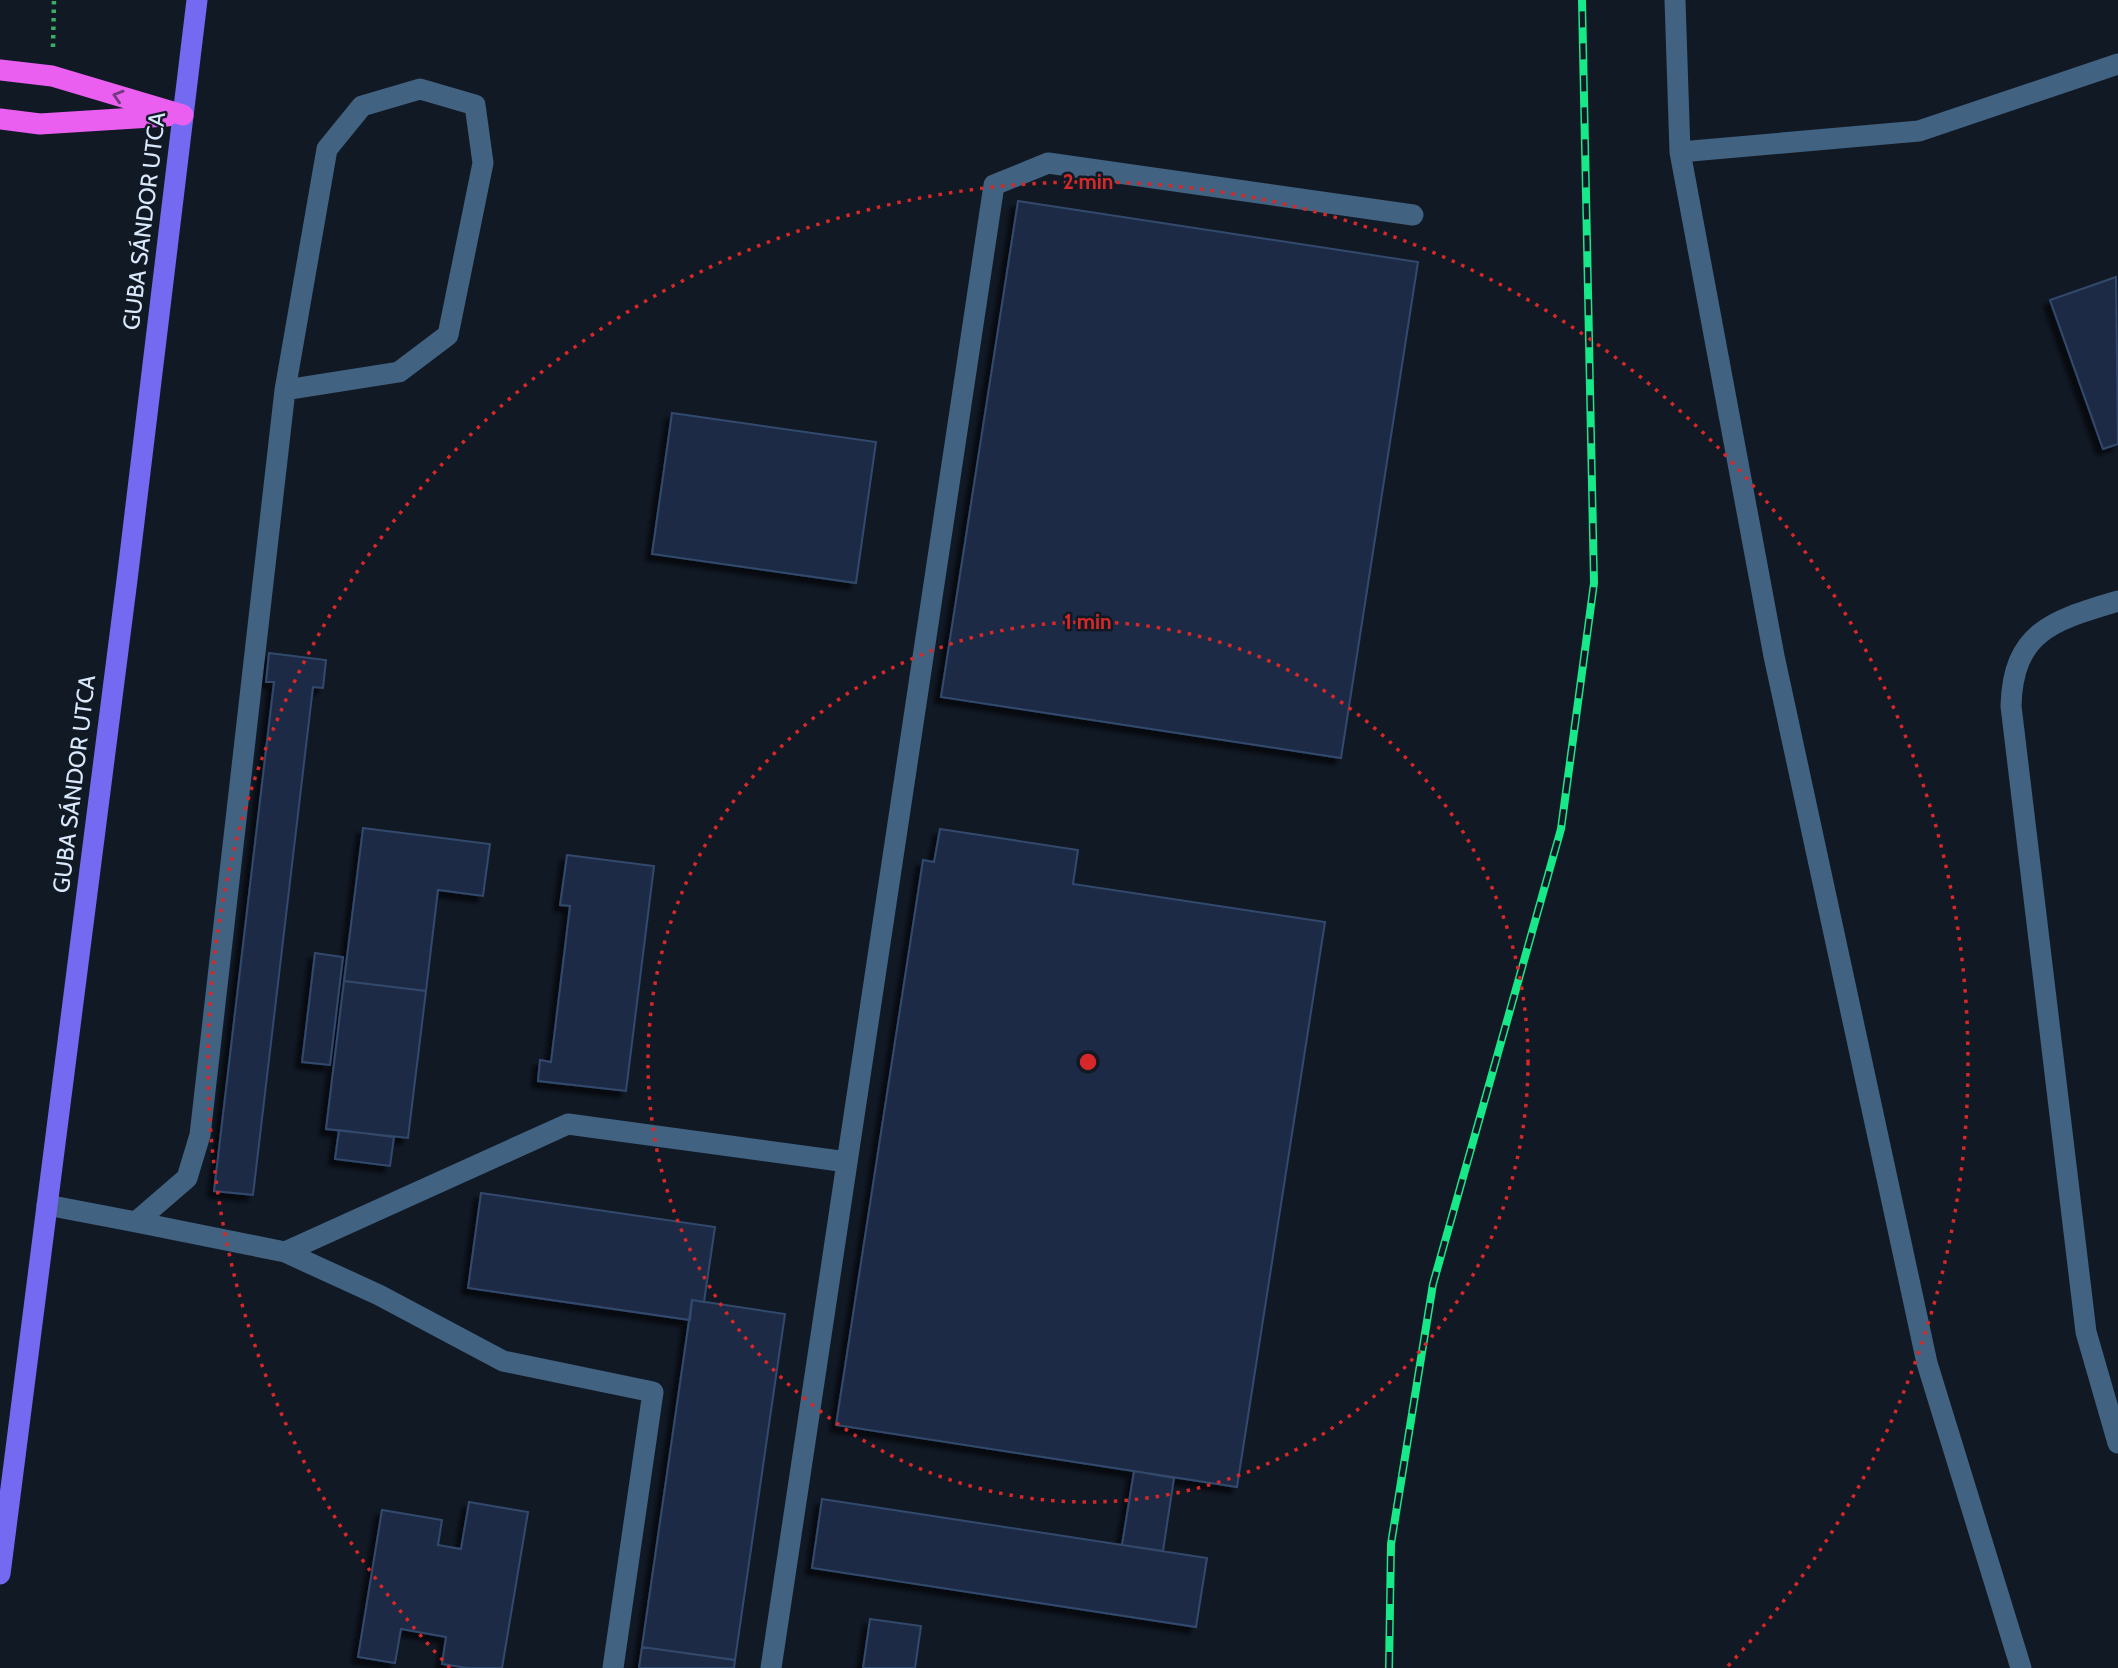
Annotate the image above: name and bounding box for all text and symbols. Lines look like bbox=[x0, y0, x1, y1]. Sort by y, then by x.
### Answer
one-way arrow bbox=[112, 89, 124, 104]
street label: GUBA SÁNDOR UTCA bbox=[116, 110, 171, 331]
text: 2 min bbox=[1063, 169, 1113, 194]
text: 1 min bbox=[1064, 609, 1112, 634]
street label: GUBA SÁNDOR UTCA bbox=[46, 673, 101, 894]
centre of rings bbox=[1076, 1050, 1100, 1074]

